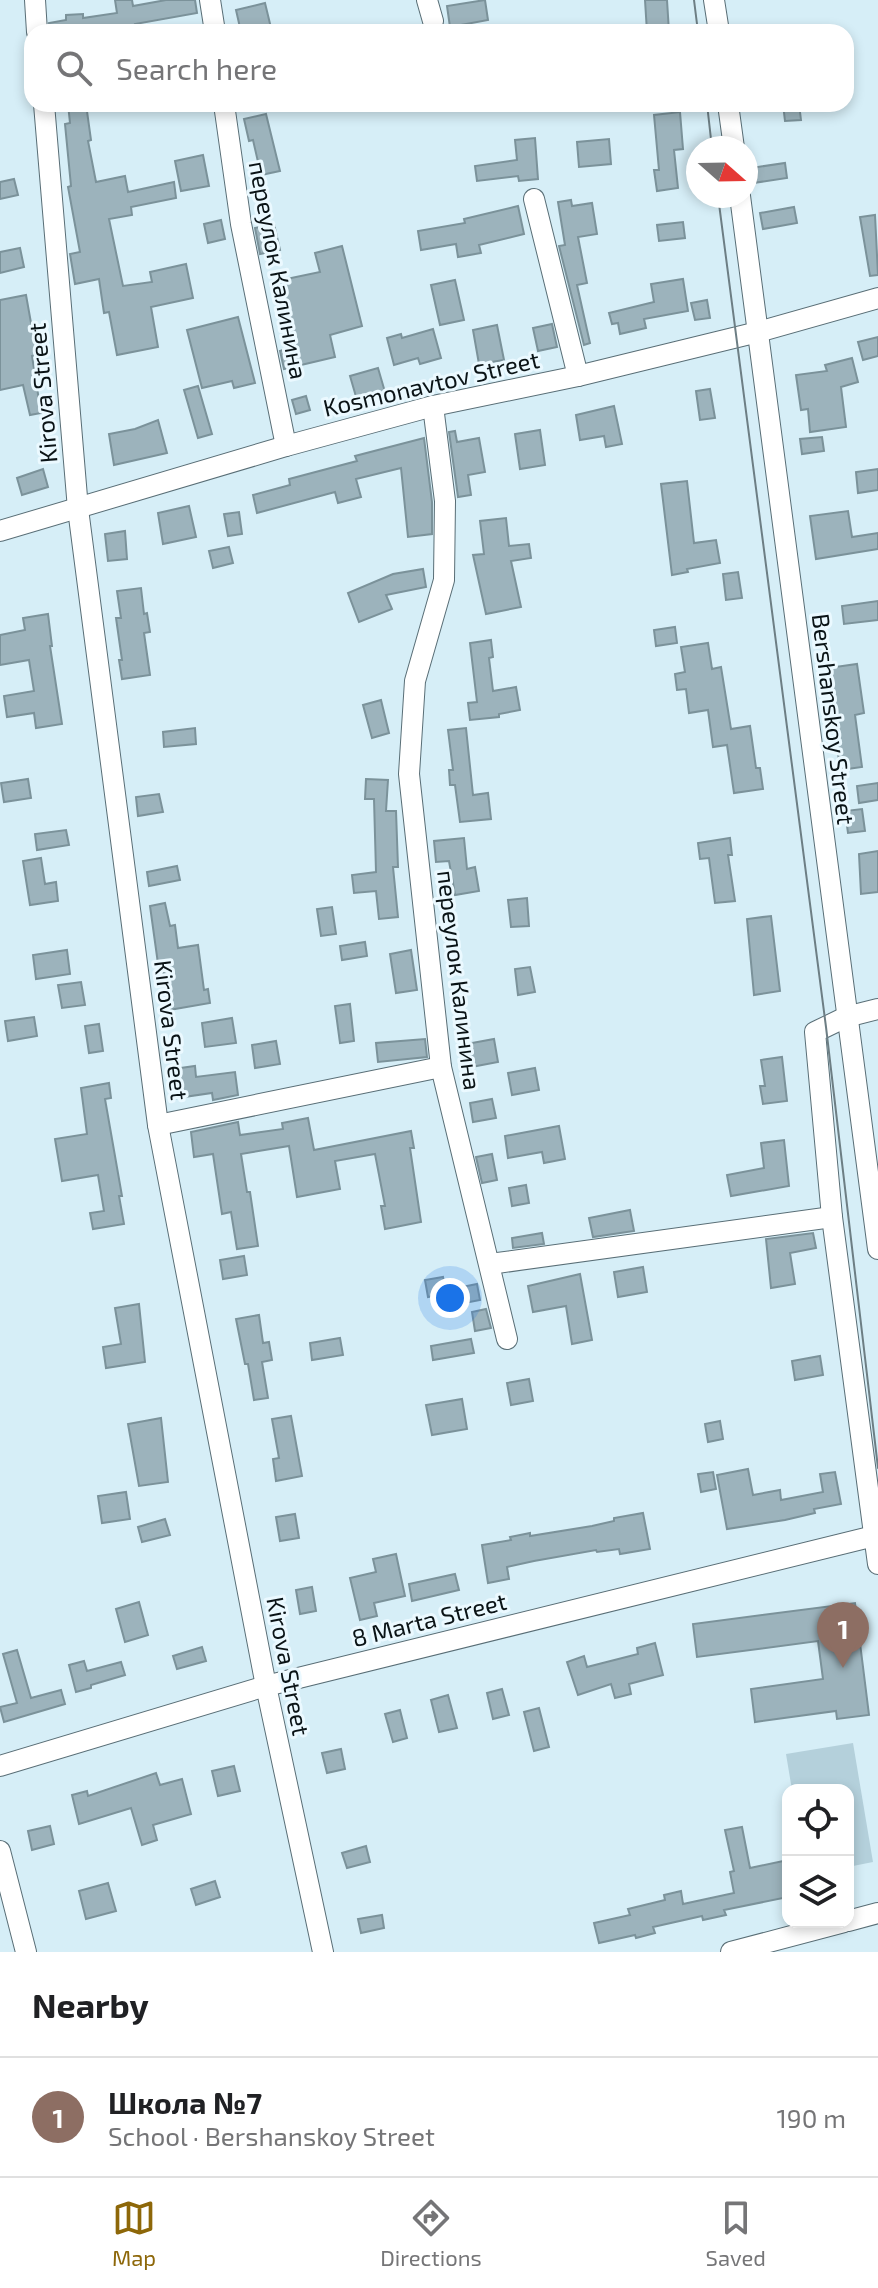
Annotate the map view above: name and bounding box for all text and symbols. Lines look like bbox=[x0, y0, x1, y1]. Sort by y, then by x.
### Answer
search box bbox=[24, 24, 854, 112]
icon: search bbox=[52, 46, 96, 90]
text: Search here bbox=[116, 50, 277, 86]
north arrow bbox=[686, 136, 758, 208]
street label: переулок Калинина bbox=[243, 159, 314, 382]
street label: Kirova Street bbox=[21, 322, 63, 464]
street label: Kosmonavtov Street bbox=[320, 344, 542, 422]
street label: Bershanskoy Street bbox=[807, 612, 861, 826]
street label: переулок Калинина bbox=[431, 868, 488, 1092]
street label: Kirova Street bbox=[149, 958, 195, 1102]
your location bbox=[430, 1278, 470, 1318]
street label: 8 Marta Street bbox=[349, 1586, 509, 1652]
street label: Kirova Street bbox=[261, 1594, 317, 1738]
pin: 1 bbox=[817, 1602, 869, 1668]
map controls bbox=[782, 1784, 854, 1928]
button: locate bbox=[782, 1784, 854, 1856]
button: layers bbox=[782, 1856, 854, 1928]
text: Nearby bbox=[32, 1984, 149, 2025]
text: Школа №7 bbox=[108, 2084, 262, 2120]
text: 1 bbox=[52, 2102, 64, 2133]
text: 190 m bbox=[777, 2102, 846, 2133]
text: School · Bershanskoy Street bbox=[108, 2120, 435, 2151]
tab: Map bbox=[112, 2196, 156, 2270]
tab: Directions bbox=[380, 2196, 482, 2270]
tab: Saved bbox=[706, 2196, 766, 2270]

